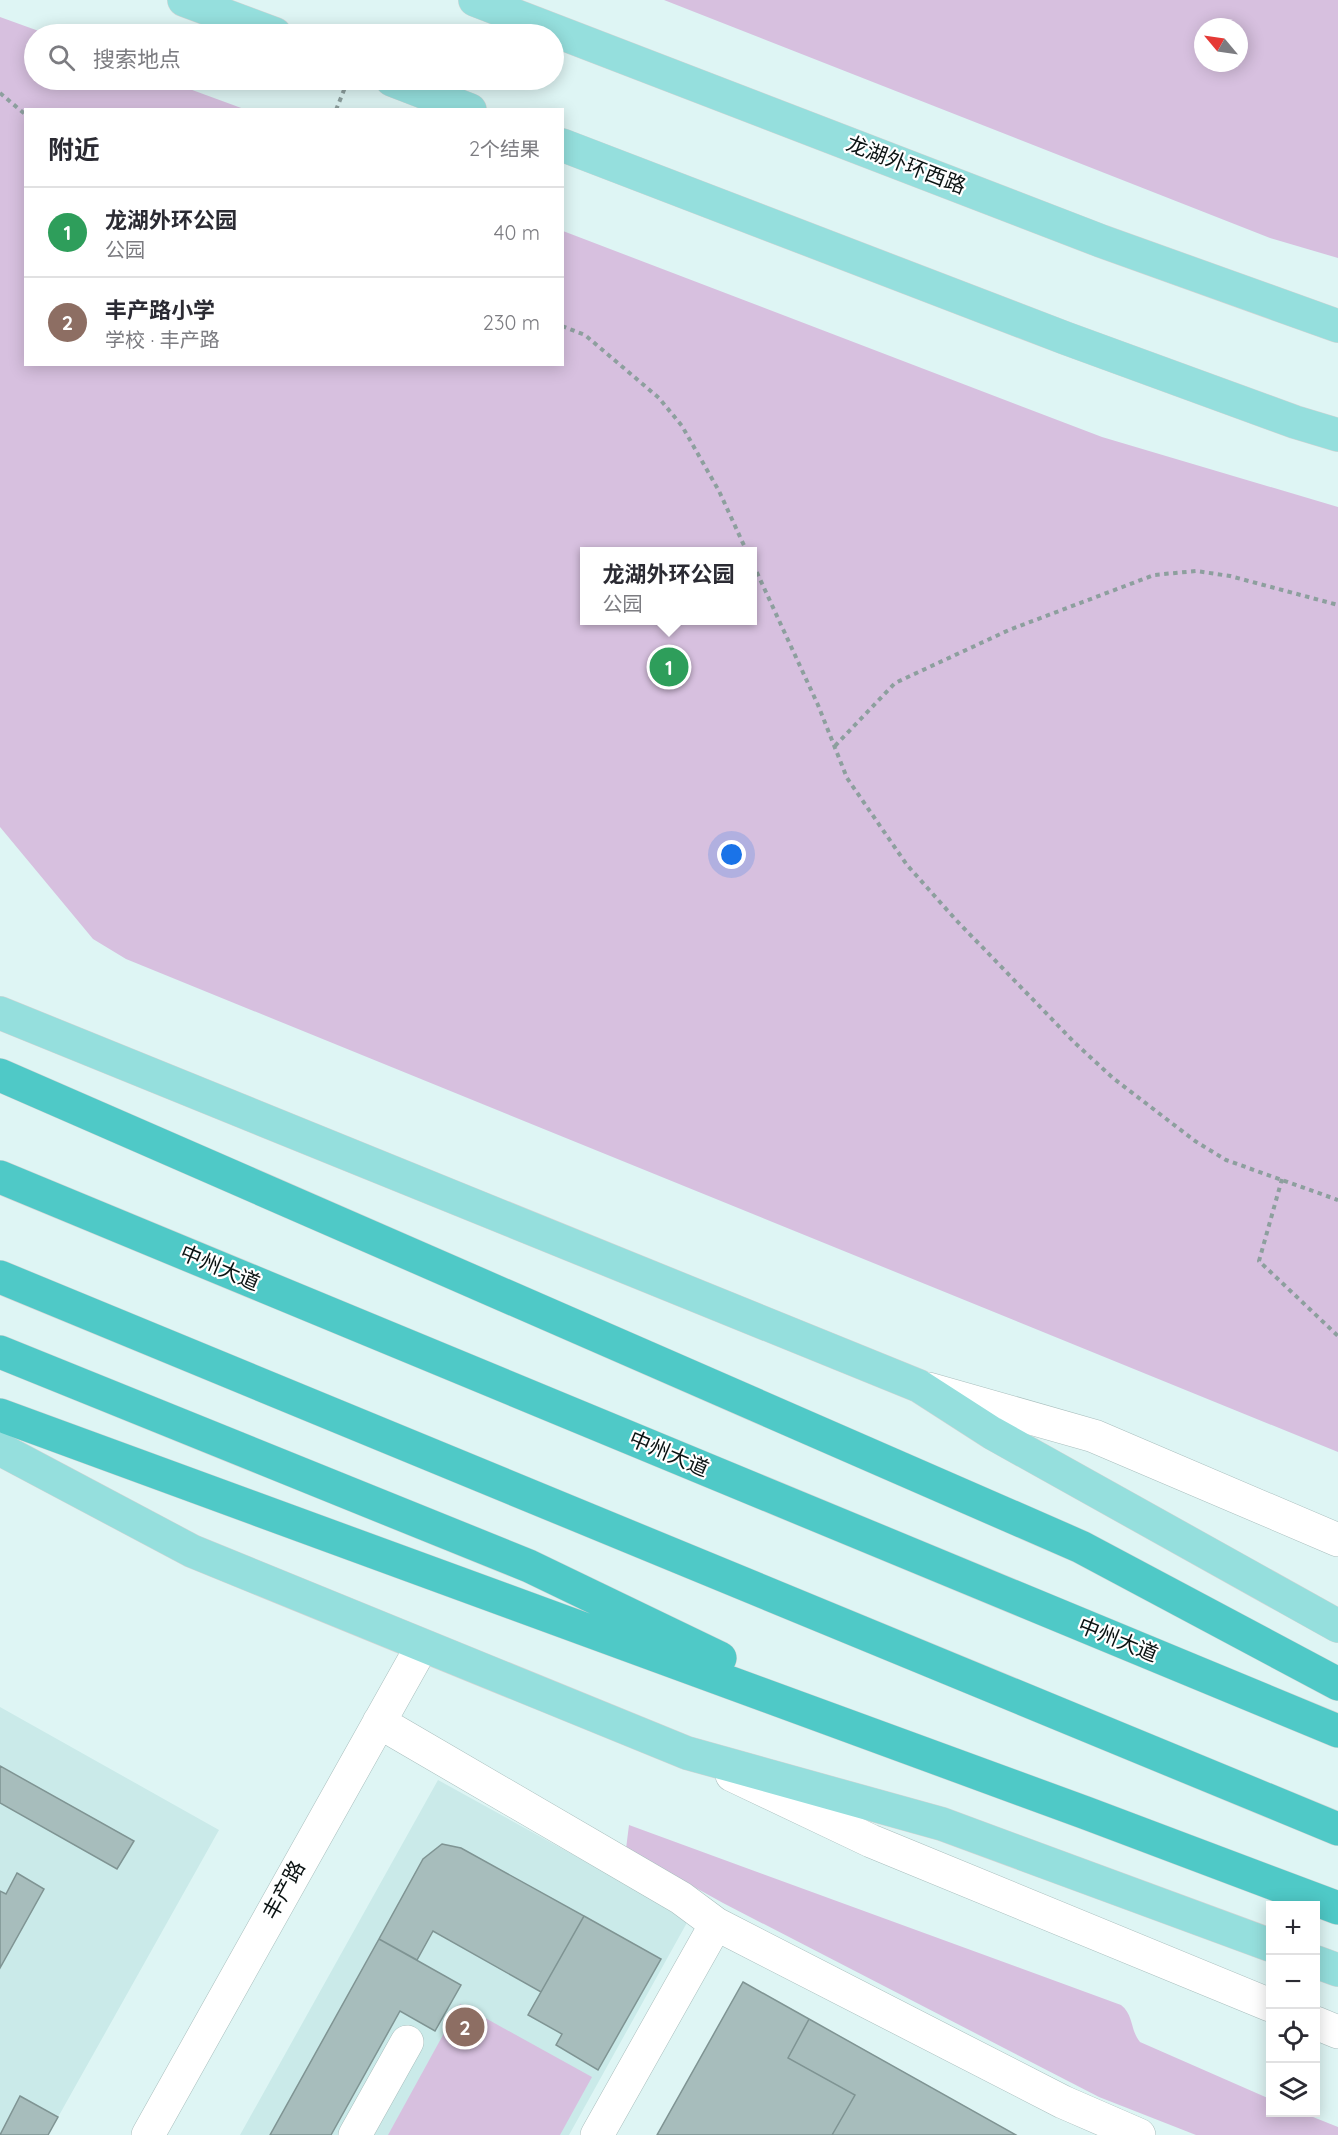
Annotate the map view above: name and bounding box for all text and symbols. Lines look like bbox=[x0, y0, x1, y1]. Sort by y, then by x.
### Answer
north arrow bbox=[1194, 18, 1248, 72]
search box bbox=[24, 24, 564, 90]
icon: search bbox=[45, 41, 78, 74]
text: 搜索地点 bbox=[93, 45, 181, 73]
street label: 龙湖外环西路 bbox=[843, 129, 970, 199]
text: 附近 bbox=[48, 133, 100, 166]
text: 2个结果 bbox=[469, 136, 540, 161]
text: 龙湖外环公园 bbox=[105, 206, 237, 234]
text: 1 bbox=[64, 220, 71, 245]
text: 40 m bbox=[494, 220, 540, 245]
text: 公园 bbox=[105, 237, 145, 262]
text: 丰产路小学 bbox=[105, 296, 215, 324]
text: 2 bbox=[62, 310, 73, 335]
text: 230 m bbox=[483, 310, 540, 335]
text: 学校 · 丰产路 bbox=[105, 327, 220, 352]
popup bbox=[580, 547, 757, 625]
text: 龙湖外环公园 bbox=[602, 560, 735, 588]
text: 公园 bbox=[602, 591, 642, 616]
pin: 1 bbox=[650, 644, 688, 690]
your location bbox=[717, 840, 746, 869]
street label: 中州大道 bbox=[177, 1239, 264, 1295]
street label: 中州大道 bbox=[626, 1425, 713, 1481]
street label: 中州大道 bbox=[1075, 1611, 1162, 1667]
street label: 丰产路 bbox=[256, 1856, 310, 1923]
map controls bbox=[1266, 1901, 1320, 2117]
button: + bbox=[1266, 1901, 1320, 1955]
button: − bbox=[1266, 1955, 1320, 2009]
pin: 2 bbox=[446, 2004, 484, 2050]
button: locate bbox=[1266, 2009, 1320, 2063]
button: layers bbox=[1266, 2063, 1320, 2117]

